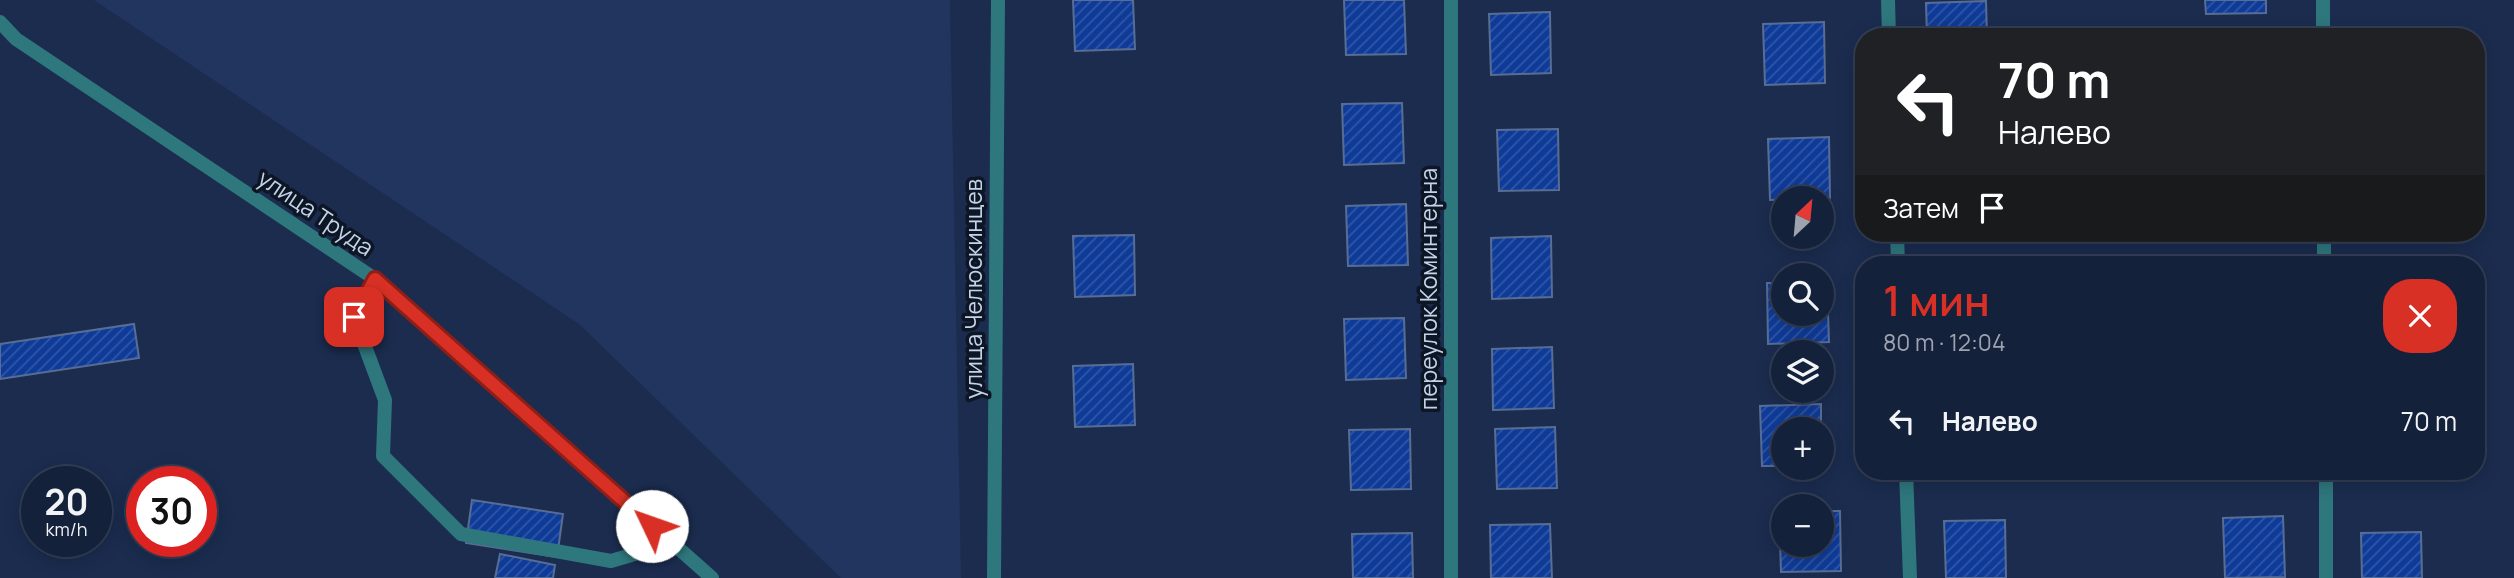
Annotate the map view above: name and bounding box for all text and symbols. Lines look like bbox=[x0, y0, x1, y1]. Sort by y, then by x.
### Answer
text: 70 m bbox=[1998, 46, 2110, 113]
icon: left bbox=[1883, 56, 1974, 147]
text: Налево bbox=[1998, 110, 2111, 154]
street label: улица Труда bbox=[252, 161, 380, 263]
street label: переулок Коминтерна bbox=[1412, 168, 1444, 410]
street label: улица Челюскинцев bbox=[957, 179, 989, 399]
north arrow bbox=[1771, 186, 1834, 248]
map controls bbox=[1771, 186, 1834, 557]
icon: arrive bbox=[1973, 189, 2011, 227]
text: Затем bbox=[1883, 190, 1959, 226]
button: search bbox=[1771, 263, 1834, 326]
text: 1 мин bbox=[1883, 271, 1990, 329]
button: close bbox=[2383, 279, 2457, 353]
pin bbox=[324, 287, 384, 347]
icon: arrive bbox=[335, 298, 373, 336]
text: 80 m · 12:04 bbox=[1883, 326, 2005, 358]
button: layers bbox=[1771, 340, 1834, 403]
icon: left bbox=[1883, 402, 1921, 440]
text: Налево bbox=[1942, 403, 2038, 439]
text: 70 m bbox=[2401, 403, 2457, 439]
button: + bbox=[1771, 417, 1834, 480]
speed limit sign: 30 bbox=[126, 466, 217, 557]
text: 20 bbox=[45, 478, 88, 526]
position arrow bbox=[615, 489, 689, 563]
button: − bbox=[1771, 494, 1834, 557]
text: km/h bbox=[46, 517, 87, 541]

